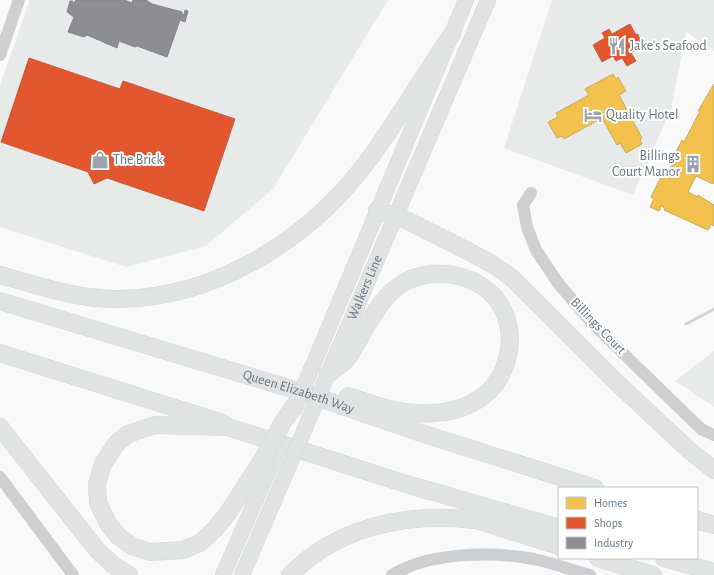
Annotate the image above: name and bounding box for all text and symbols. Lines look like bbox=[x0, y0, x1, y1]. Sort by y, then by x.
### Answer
restaurant icon: Jake's Seafood bbox=[607, 36, 627, 56]
place label: Jake's Seafood bbox=[630, 39, 707, 53]
hotel icon: Quality Hotel bbox=[583, 105, 603, 125]
place label: Quality Hotel bbox=[606, 108, 679, 122]
place label: Billings Court Manor bbox=[612, 149, 680, 179]
shop icon: The Brick bbox=[90, 150, 110, 170]
place label: The Brick bbox=[113, 153, 163, 167]
building icon: Billings Court Manor bbox=[683, 154, 703, 174]
street label: Walkers Line bbox=[345, 253, 385, 322]
street label: Billings Court bbox=[568, 295, 629, 357]
street label: Queen Elizabeth Way bbox=[241, 368, 356, 416]
legend bbox=[558, 487, 698, 559]
text: Homes bbox=[594, 497, 627, 509]
text: Shops bbox=[594, 517, 622, 529]
text: Industry bbox=[594, 537, 633, 550]

